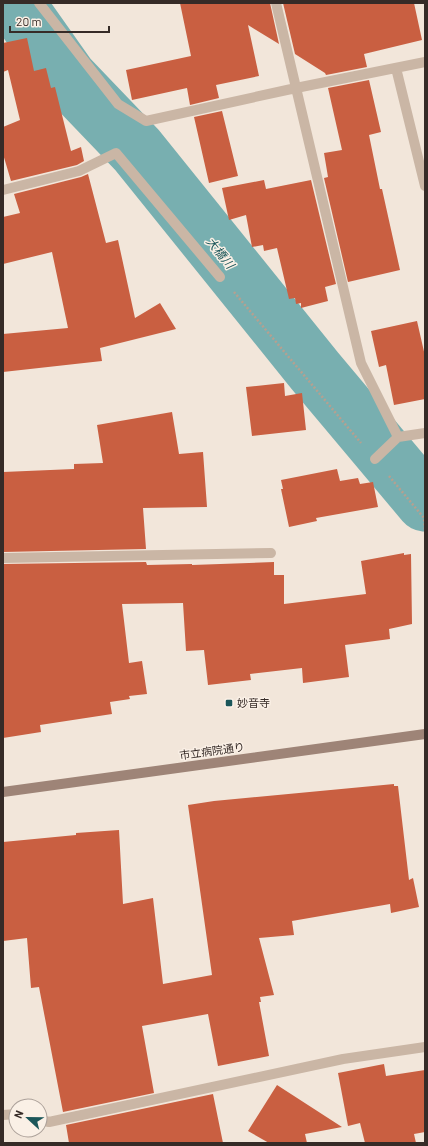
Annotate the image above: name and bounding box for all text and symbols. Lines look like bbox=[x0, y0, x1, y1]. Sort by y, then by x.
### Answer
scale bar bbox=[10, 8, 109, 34]
text: 20 m bbox=[16, 14, 42, 28]
water label: 大橋川 bbox=[204, 234, 239, 272]
place label: 妙音寺 bbox=[237, 696, 270, 709]
marker: 妙音寺 bbox=[224, 698, 234, 708]
street label: 市立病院通り bbox=[178, 739, 246, 762]
north arrow bbox=[8, 1098, 48, 1138]
text: N bbox=[11, 1108, 26, 1120]

